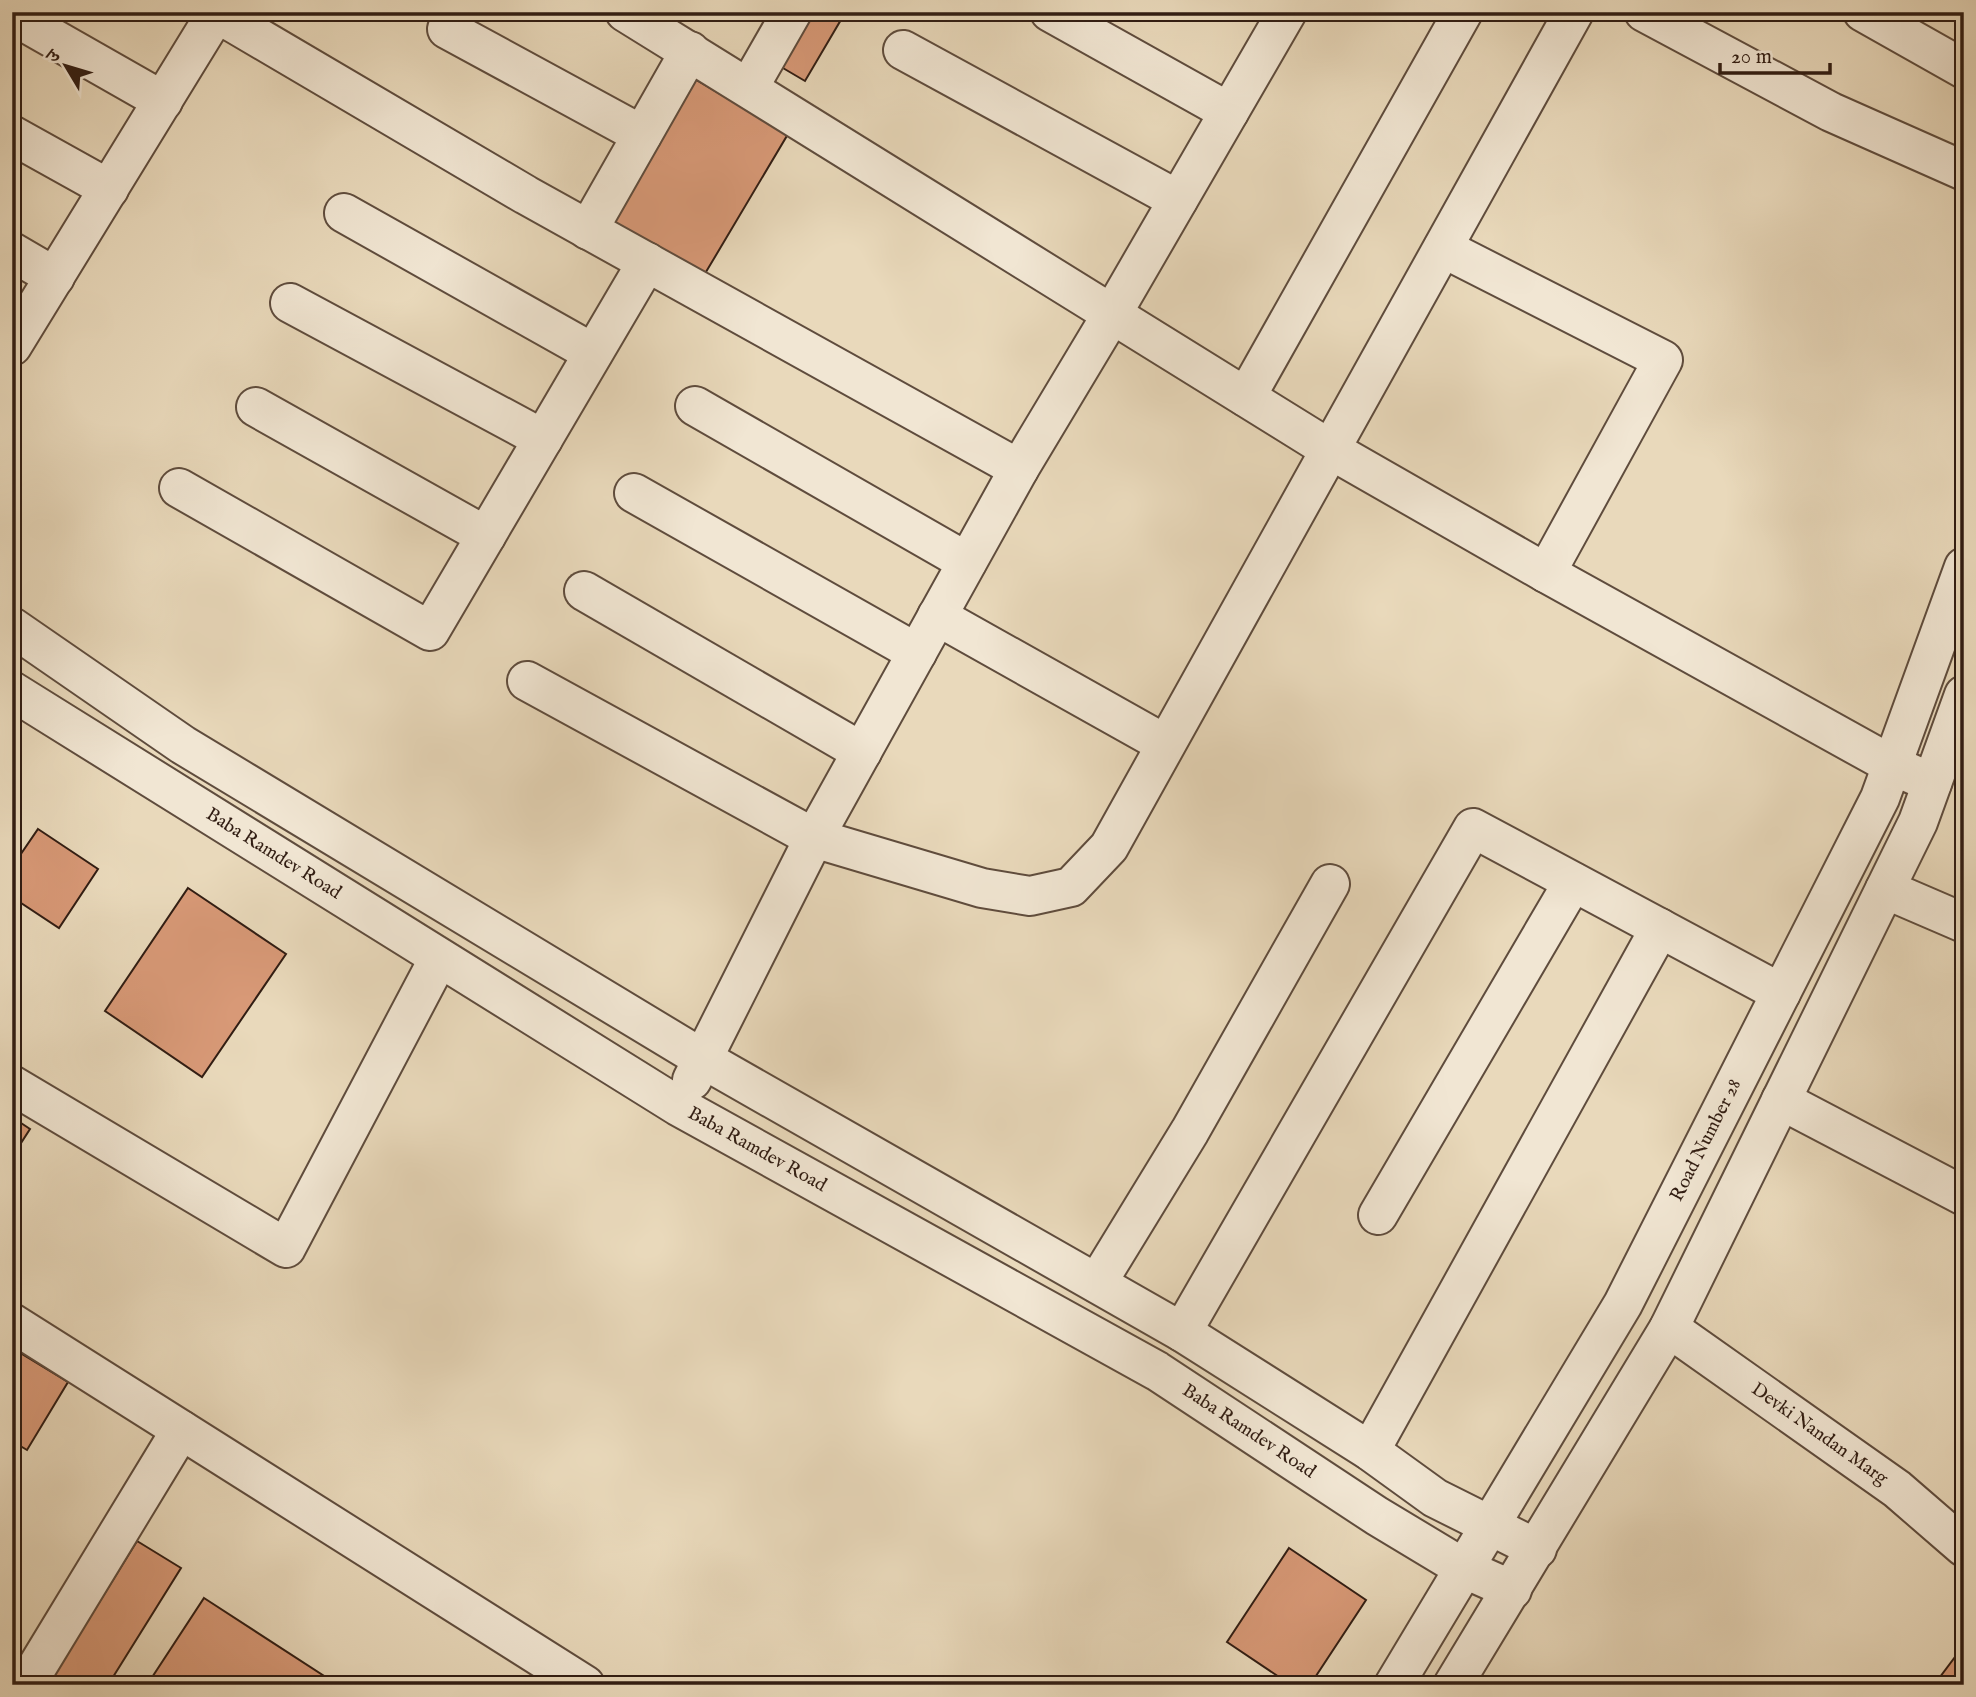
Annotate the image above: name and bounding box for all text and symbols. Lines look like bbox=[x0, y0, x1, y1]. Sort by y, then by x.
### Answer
north arrow bbox=[32, 32, 102, 102]
scale bar bbox=[1720, 32, 1831, 76]
text: 20 m bbox=[1731, 44, 1772, 71]
text: उ bbox=[41, 45, 67, 70]
street label: Baba Ramdev Road bbox=[201, 803, 346, 906]
street label: Road Number 28 bbox=[1665, 1075, 1747, 1206]
street label: Baba Ramdev Road bbox=[683, 1102, 831, 1198]
street label: Devki Nandan Marg bbox=[1746, 1378, 1893, 1491]
street label: Baba Ramdev Road bbox=[1177, 1379, 1321, 1485]

